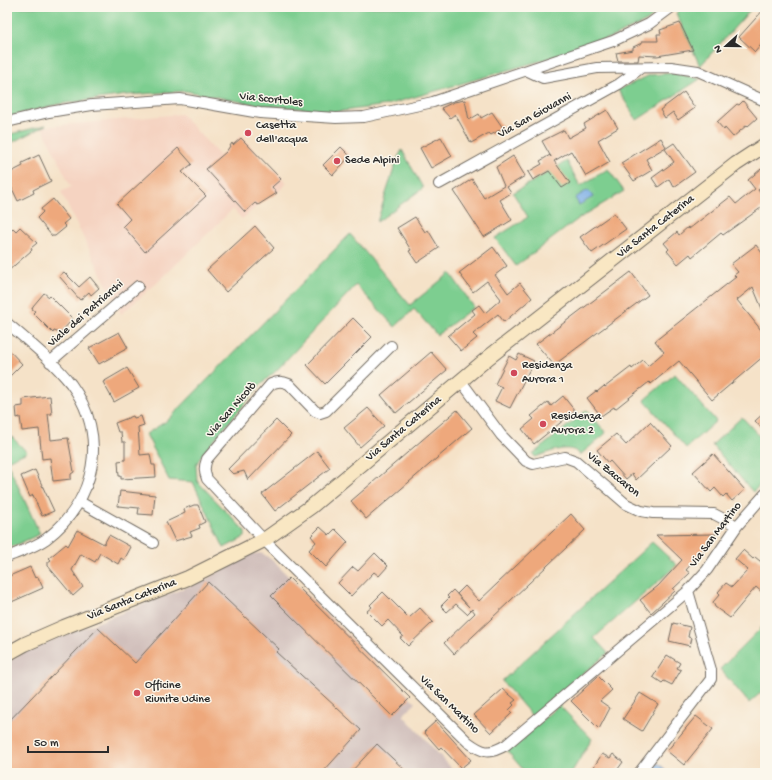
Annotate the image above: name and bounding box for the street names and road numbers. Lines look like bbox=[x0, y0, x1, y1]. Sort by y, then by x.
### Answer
street label: Via Scortoles bbox=[238, 90, 304, 110]
street label: Via San Giovanni bbox=[495, 90, 575, 142]
street label: Via Santa Caterina bbox=[614, 192, 698, 262]
street label: Viale dei Patriarchi bbox=[45, 277, 127, 351]
street label: Via San Nicolò bbox=[203, 379, 260, 441]
street label: Via Santa Caterina bbox=[363, 393, 445, 465]
street label: Via Zaccaron bbox=[583, 449, 643, 501]
street label: Via San Martino bbox=[686, 500, 745, 571]
street label: Via Santa Caterina bbox=[85, 576, 179, 625]
street label: Via San Martino bbox=[415, 672, 482, 737]

